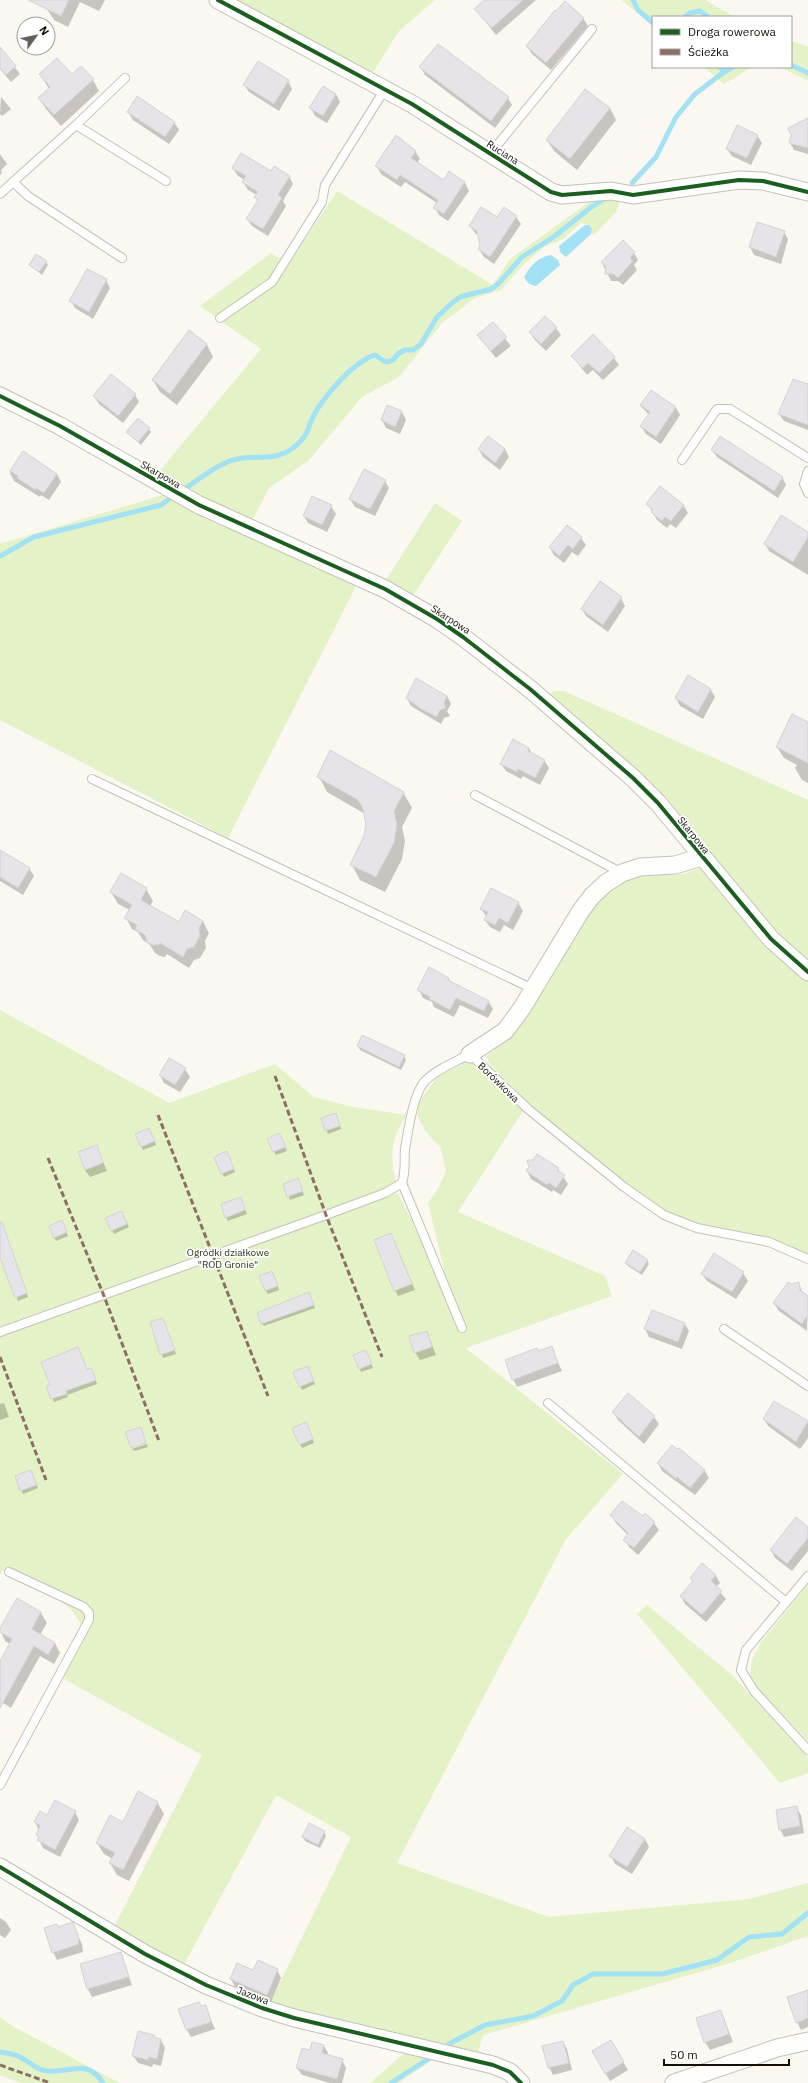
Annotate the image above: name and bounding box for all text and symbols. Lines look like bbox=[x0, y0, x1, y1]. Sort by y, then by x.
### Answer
north arrow bbox=[16, 16, 56, 56]
legend bbox=[652, 16, 792, 68]
text: N bbox=[36, 23, 52, 38]
text: Droga rowerowa bbox=[688, 24, 777, 39]
text: Ścieżka bbox=[688, 44, 729, 59]
street label: Ruciana bbox=[484, 137, 522, 168]
street label: Skarpowa bbox=[138, 458, 184, 491]
street label: Skarpowa bbox=[429, 602, 473, 637]
street label: Skarpowa bbox=[675, 814, 713, 857]
street label: Borówkowa bbox=[475, 1059, 523, 1106]
park label: Ogródki działkowe "ROD Gronie" bbox=[187, 1246, 270, 1271]
street label: Jazowa bbox=[235, 1983, 271, 2008]
scale bar bbox=[664, 2041, 789, 2067]
text: 50 m bbox=[670, 2047, 698, 2062]

